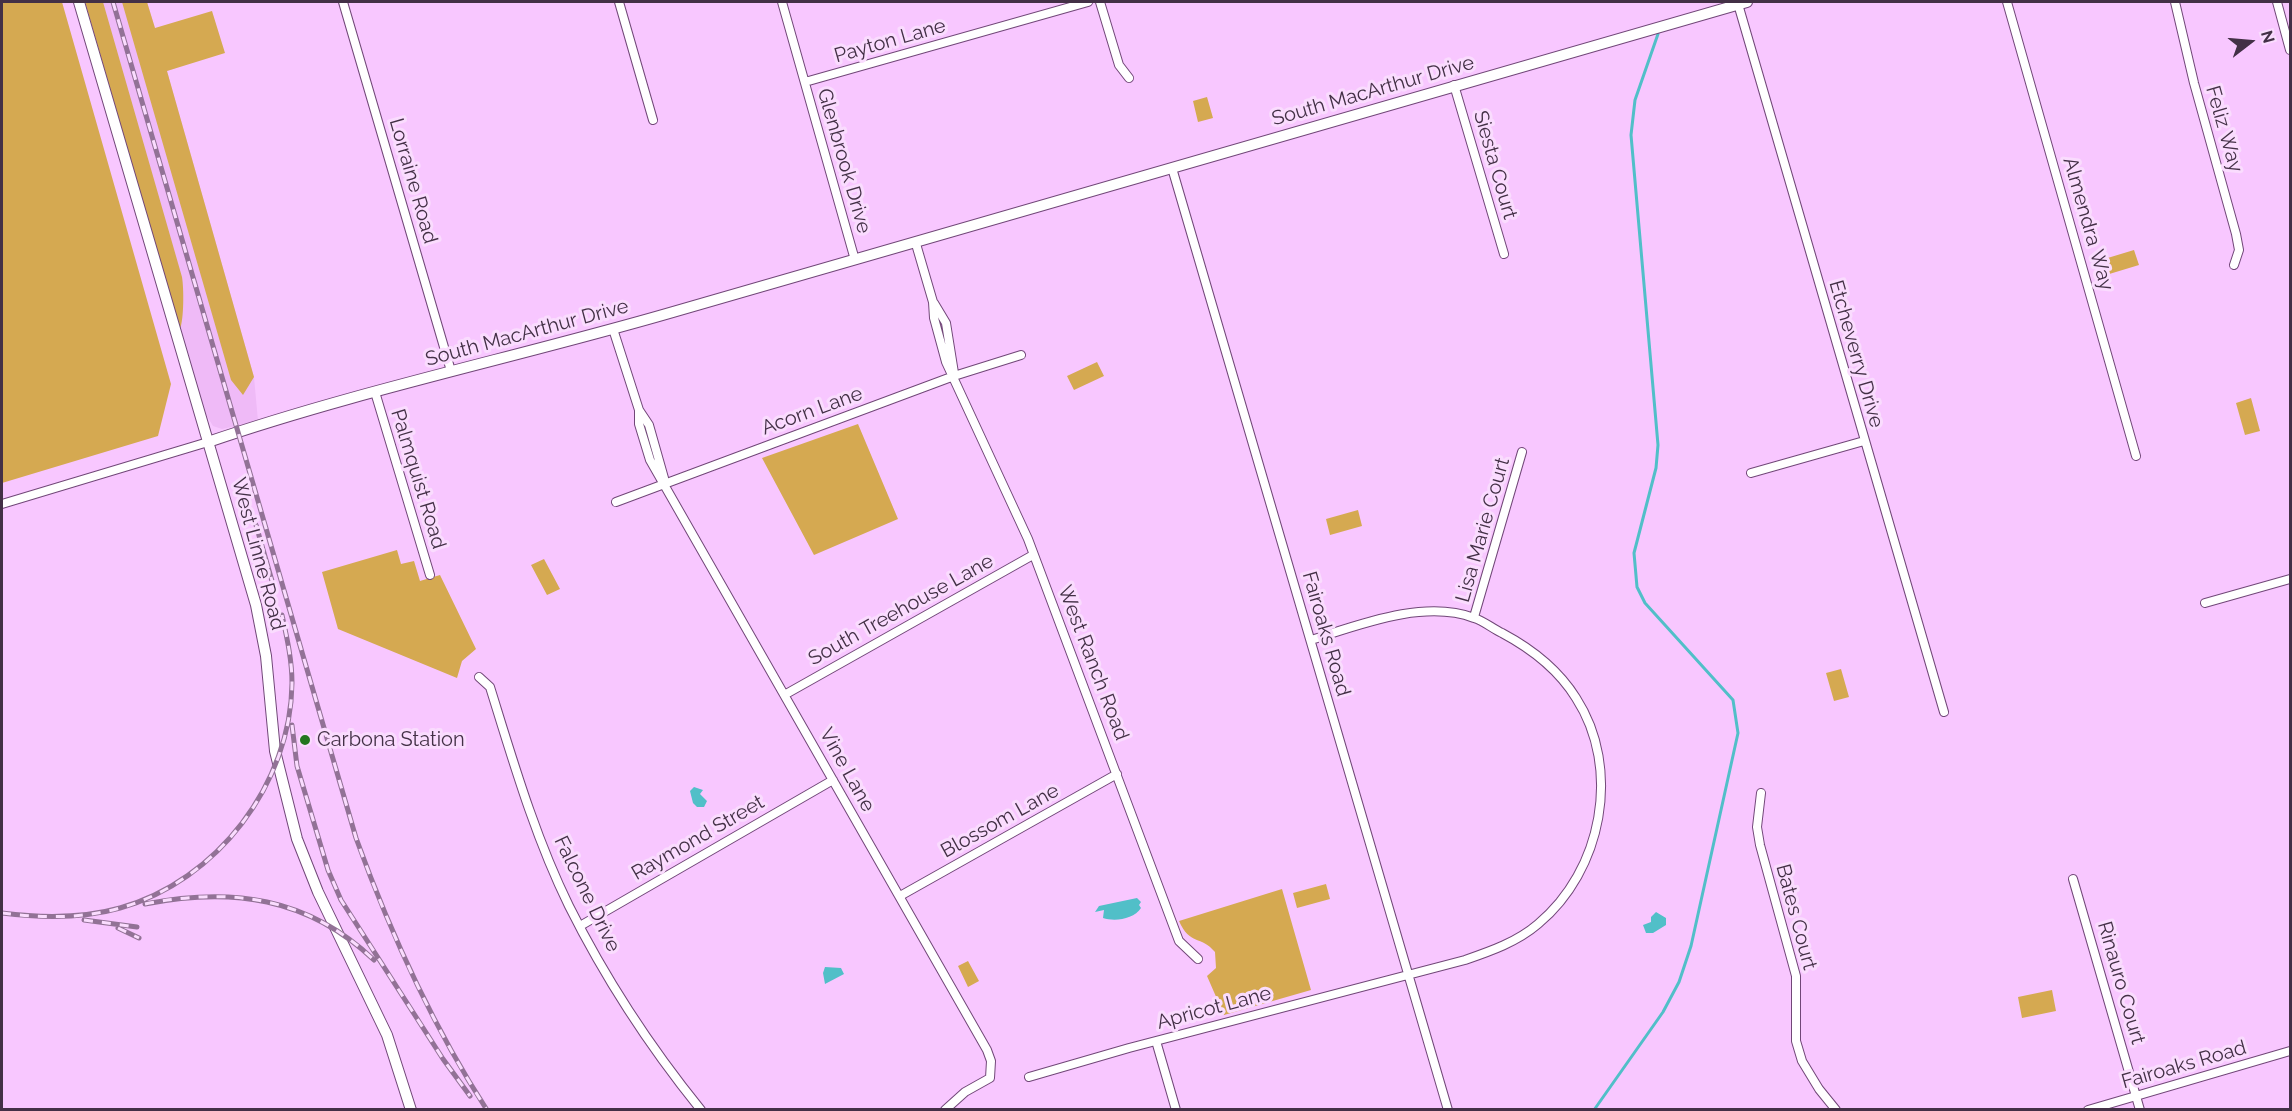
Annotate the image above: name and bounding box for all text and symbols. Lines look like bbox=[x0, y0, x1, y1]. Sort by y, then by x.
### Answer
north arrow bbox=[2220, 12, 2280, 72]
street label: Payton Lane bbox=[831, 14, 949, 68]
text: N bbox=[2257, 28, 2279, 45]
street label: South MacArthur Drive bbox=[1269, 51, 1477, 131]
street label: Feliz Way bbox=[2200, 83, 2248, 175]
street label: Glenbrook Drive bbox=[812, 86, 876, 236]
street label: Siesta Court bbox=[1468, 108, 1522, 222]
street label: Lorraine Road bbox=[384, 116, 442, 246]
street label: Almendra Way bbox=[2058, 155, 2118, 293]
street label: Etcheverry Drive bbox=[1823, 277, 1889, 431]
street label: South MacArthur Drive bbox=[423, 294, 631, 372]
street label: Acorn Lane bbox=[758, 382, 866, 440]
street label: Palmquist Road bbox=[385, 406, 451, 552]
street label: Lisa Marie Court bbox=[1451, 455, 1515, 605]
street label: West Linne Road bbox=[226, 475, 290, 633]
street label: South Treehouse Lane bbox=[804, 549, 998, 671]
street label: Fairoaks Road bbox=[1297, 569, 1355, 699]
street label: West Ranch Road bbox=[1052, 582, 1134, 744]
street label: Vine Lane bbox=[814, 724, 880, 816]
place label: Carbona Station bbox=[317, 728, 465, 752]
marker: Carbona Station bbox=[298, 733, 312, 747]
street label: Blossom Lane bbox=[937, 779, 1063, 863]
street label: Raymond Street bbox=[627, 790, 769, 886]
street label: Falcone Drive bbox=[549, 832, 625, 956]
street label: Bates Court bbox=[1770, 862, 1822, 972]
street label: Rinauro Court bbox=[2092, 919, 2150, 1047]
street label: Apricot Lane bbox=[1154, 981, 1274, 1035]
street label: Fairoaks Road bbox=[2119, 1036, 2249, 1094]

